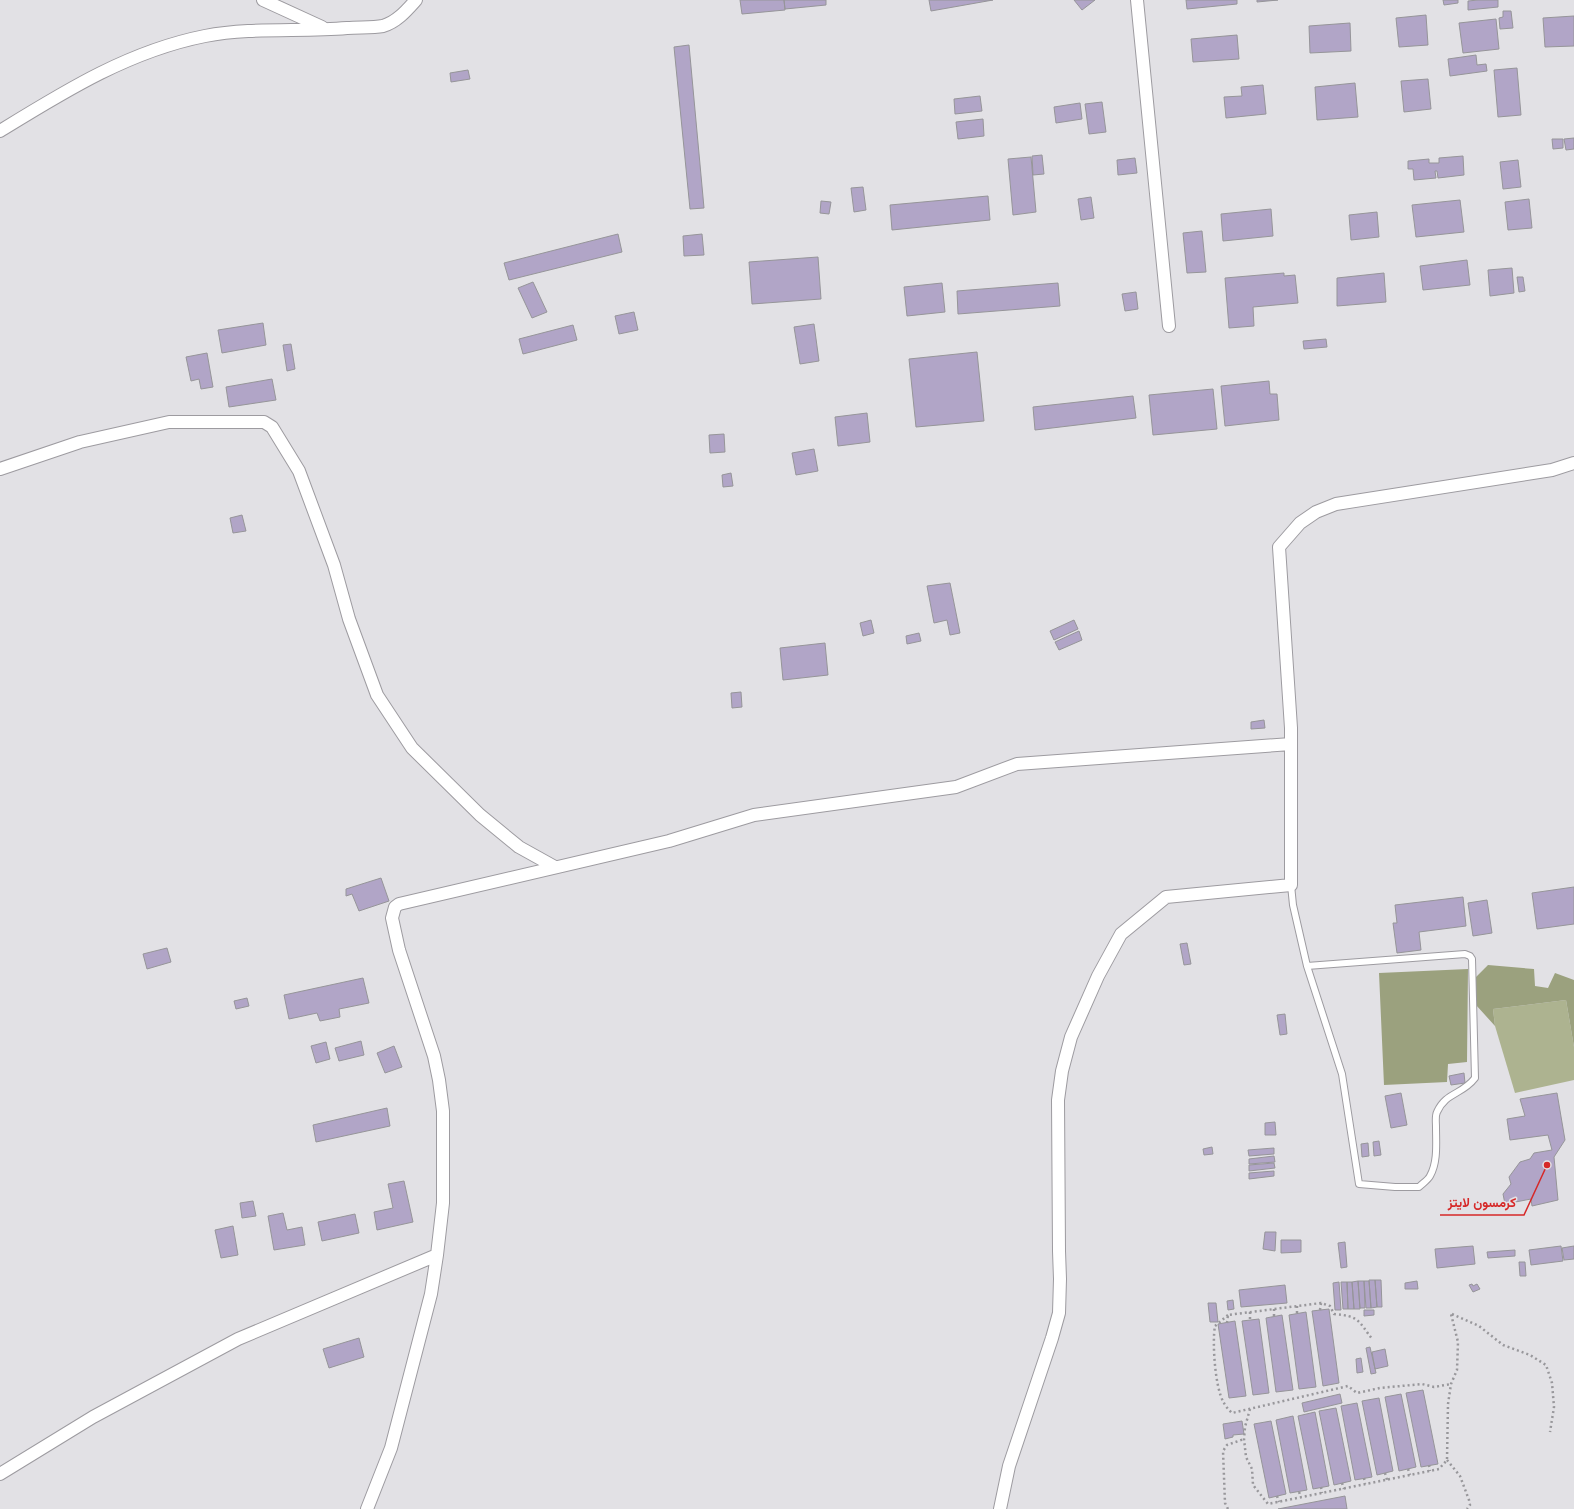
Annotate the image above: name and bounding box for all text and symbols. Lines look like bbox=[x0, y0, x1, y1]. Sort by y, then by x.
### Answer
callout: كرمسون لايتز bbox=[1440, 1190, 1524, 1215]
text: كرمسون لايتز bbox=[1447, 1194, 1516, 1211]

